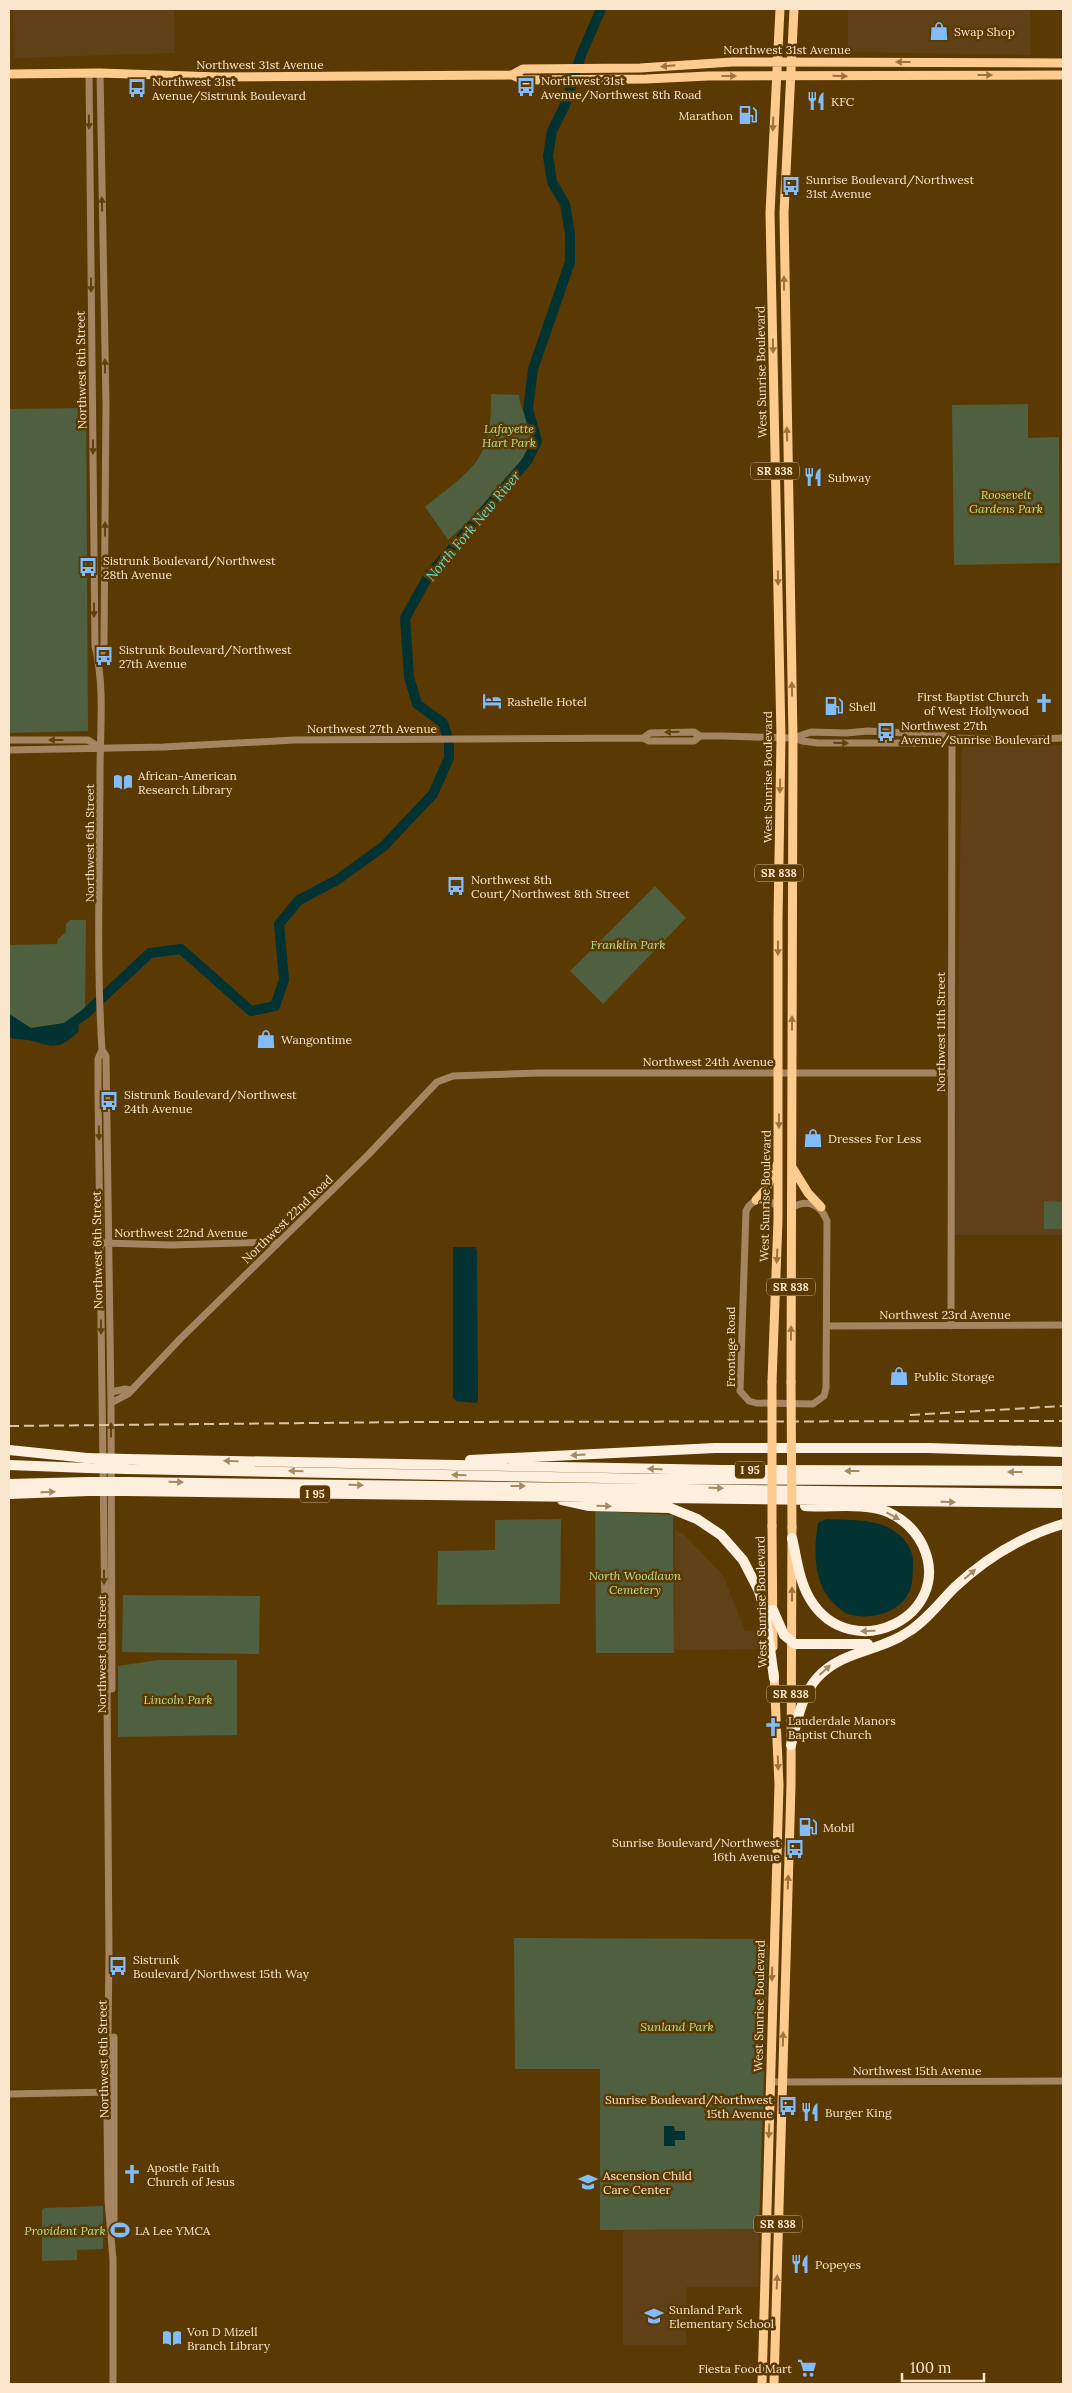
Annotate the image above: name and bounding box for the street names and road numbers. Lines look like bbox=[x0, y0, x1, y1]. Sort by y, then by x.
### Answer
street label: Northwest 31st Avenue bbox=[723, 42, 851, 57]
street label: Northwest 31st Avenue bbox=[196, 57, 324, 72]
street label: West Sunrise Boulevard bbox=[752, 306, 770, 438]
street label: Northwest 6th Street bbox=[72, 310, 90, 429]
road number: SR 838 bbox=[751, 462, 799, 480]
street label: West Sunrise Boulevard bbox=[760, 711, 775, 843]
street label: Northwest 27th Avenue bbox=[307, 721, 438, 736]
street label: Northwest 6th Street bbox=[82, 783, 97, 902]
road number: SR 838 bbox=[755, 864, 803, 881]
street label: Northwest 11th Street bbox=[933, 972, 948, 1092]
street label: Northwest 24th Avenue bbox=[643, 1054, 774, 1069]
street label: West Sunrise Boulevard bbox=[756, 1130, 774, 1262]
street label: Northwest 22nd Road bbox=[238, 1172, 336, 1266]
street label: Northwest 6th Street bbox=[88, 1190, 106, 1309]
street label: Northwest 22nd Avenue bbox=[114, 1225, 248, 1240]
road number: SR 838 bbox=[767, 1278, 815, 1295]
street label: Frontage Road bbox=[723, 1307, 738, 1387]
street label: Northwest 23rd Avenue bbox=[879, 1307, 1011, 1322]
road number: I 95 bbox=[735, 1462, 765, 1478]
road number: I 95 bbox=[300, 1486, 330, 1502]
street label: West Sunrise Boulevard bbox=[752, 1536, 770, 1668]
street label: Northwest 6th Street bbox=[94, 1594, 109, 1713]
road number: SR 838 bbox=[767, 1686, 815, 1702]
street label: West Sunrise Boulevard bbox=[750, 1940, 768, 2072]
street label: Northwest 6th Street bbox=[94, 1999, 112, 2118]
street label: Northwest 15th Avenue bbox=[852, 2063, 982, 2078]
road number: SR 838 bbox=[754, 2216, 802, 2232]

